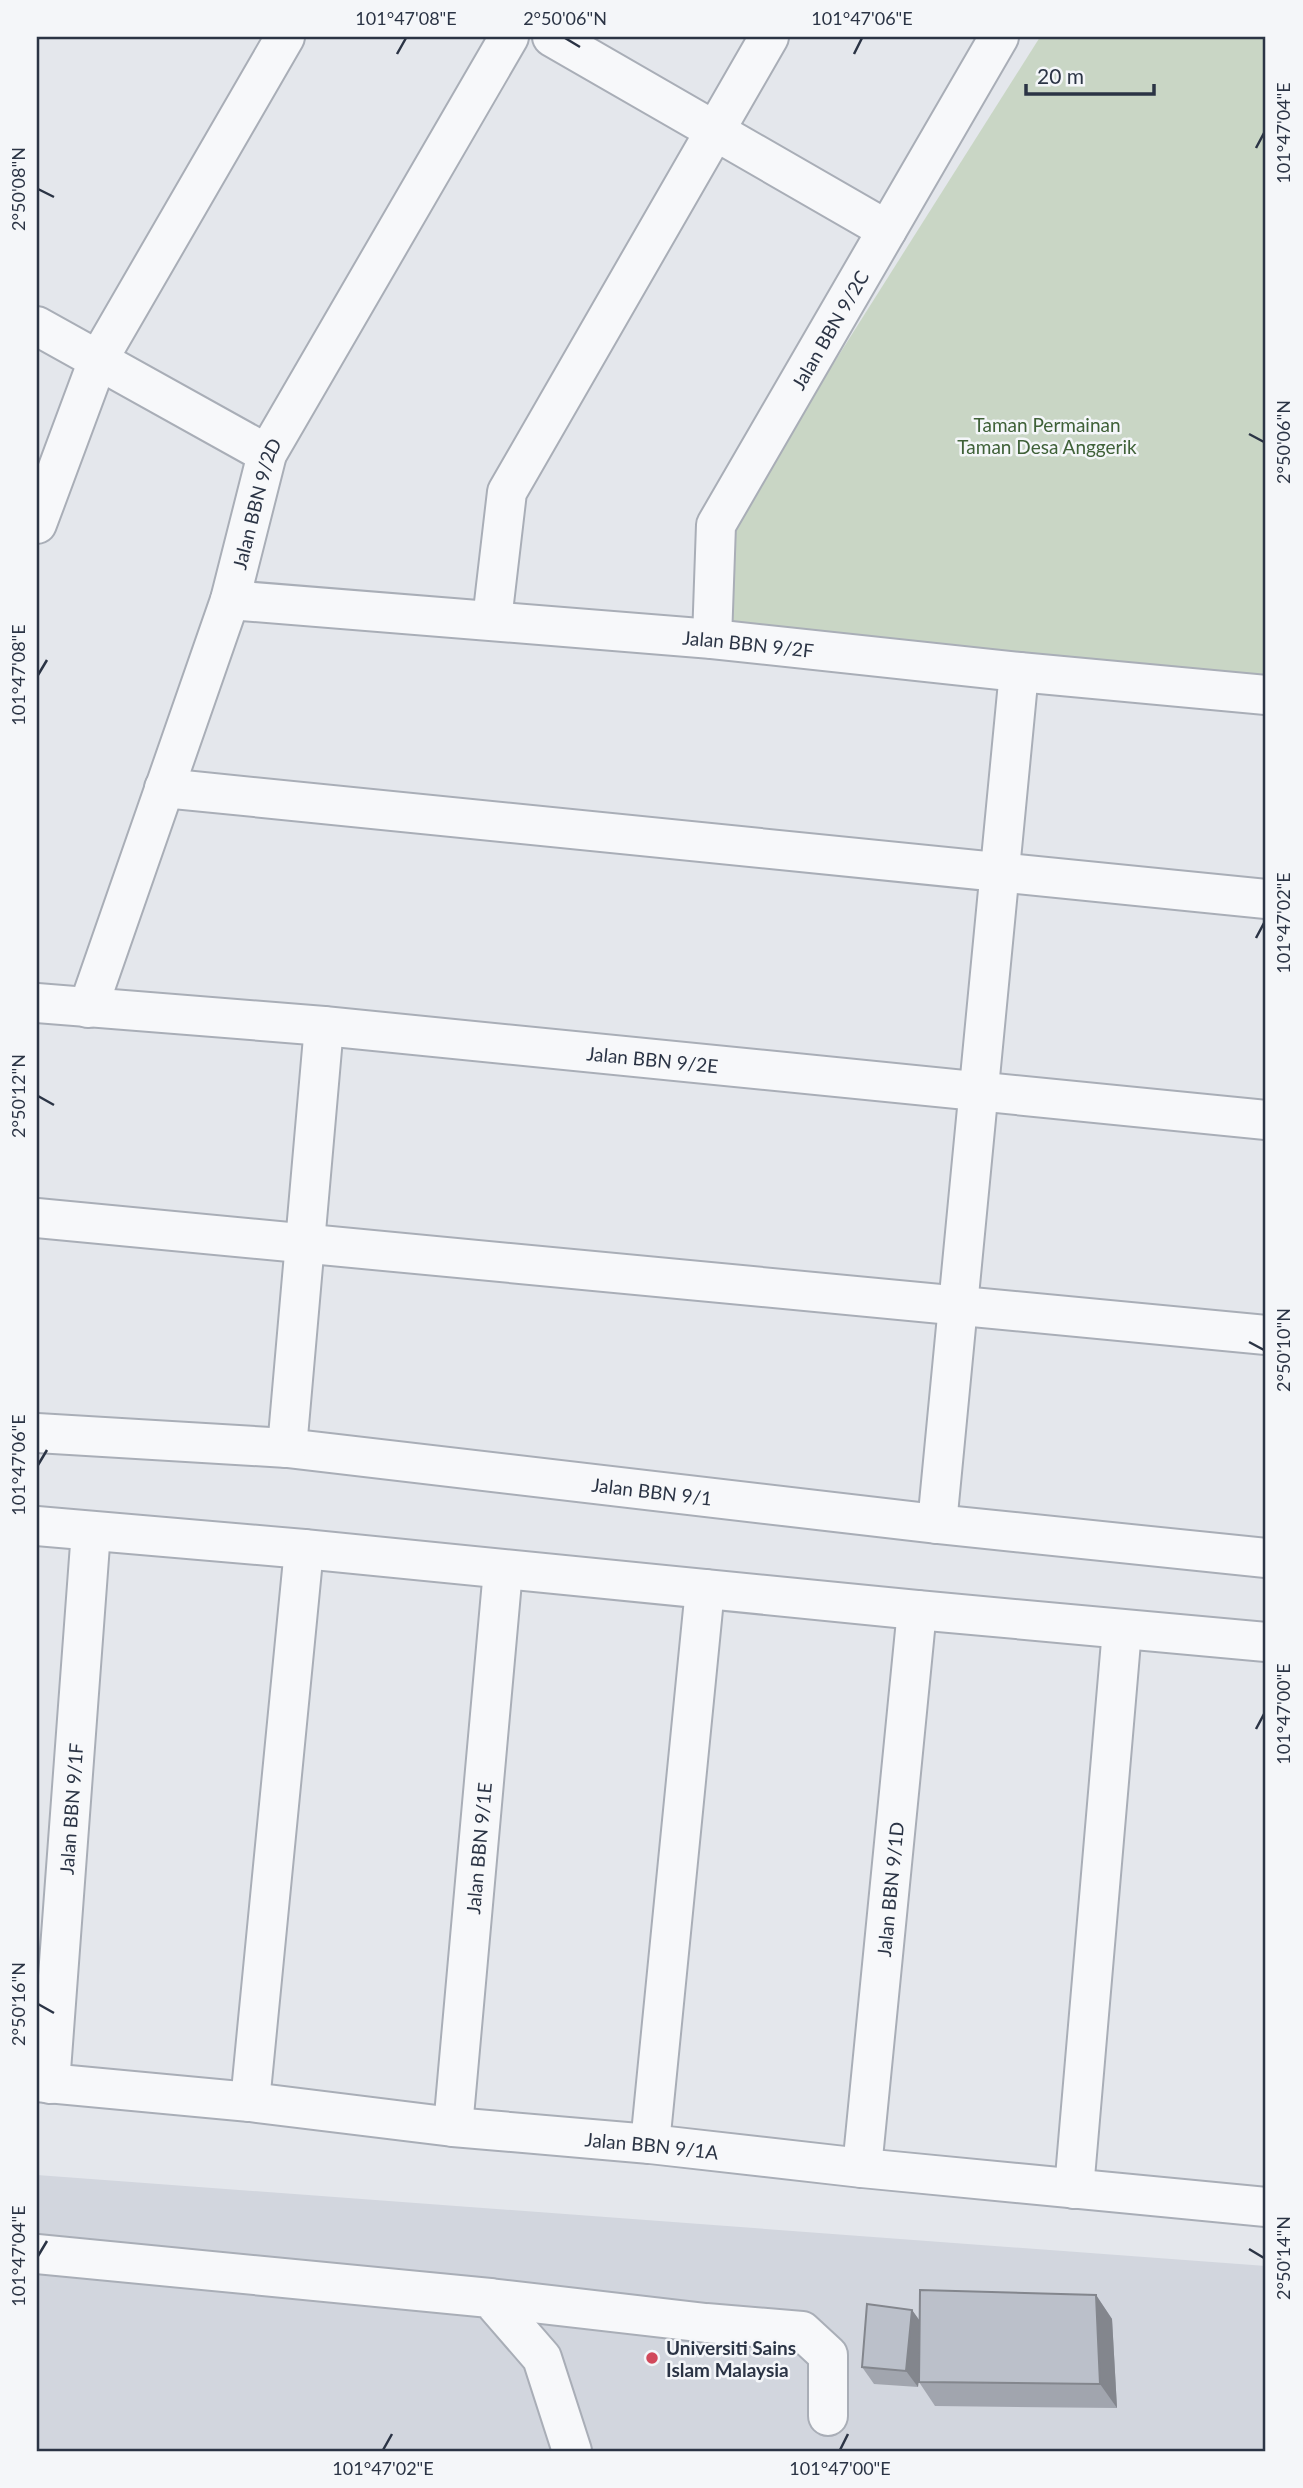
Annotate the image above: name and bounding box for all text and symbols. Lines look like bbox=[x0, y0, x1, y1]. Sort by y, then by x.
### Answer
text: 101°47'08"E bbox=[355, 7, 457, 29]
text: 2°50'06"N bbox=[523, 7, 607, 29]
text: 101°47'06"E bbox=[811, 7, 913, 29]
scale bar bbox=[1026, 52, 1154, 96]
text: 20 m bbox=[1037, 63, 1084, 88]
text: 101°47'04"E bbox=[1272, 82, 1294, 184]
text: 2°50'08"N bbox=[7, 147, 29, 231]
street label: Jalan BBN 9/2C bbox=[786, 266, 873, 393]
text: 2°50'06"N bbox=[1272, 400, 1294, 484]
park label: Taman Permainan Taman Desa Anggerik bbox=[957, 413, 1137, 458]
street label: Jalan BBN 9/2D bbox=[227, 433, 286, 572]
text: 101°47'08"E bbox=[7, 624, 29, 726]
street label: Jalan BBN 9/2F bbox=[682, 625, 815, 661]
text: 101°47'02"E bbox=[1272, 872, 1294, 974]
street label: Jalan BBN 9/2E bbox=[586, 1041, 719, 1077]
text: 2°50'12"N bbox=[7, 1054, 29, 1138]
text: 2°50'10"N bbox=[1272, 1308, 1294, 1392]
text: 101°47'06"E bbox=[7, 1414, 29, 1516]
street label: Jalan BBN 9/1 bbox=[591, 1472, 714, 1509]
text: 101°47'00"E bbox=[1272, 1663, 1294, 1765]
street label: Jalan BBN 9/1F bbox=[54, 1742, 87, 1875]
street label: Jalan BBN 9/1E bbox=[461, 1781, 495, 1915]
street label: Jalan BBN 9/1D bbox=[871, 1821, 908, 1958]
text: 2°50'16"N bbox=[7, 1962, 29, 2046]
street label: Jalan BBN 9/1A bbox=[584, 2127, 720, 2163]
text: 101°47'04"E bbox=[7, 2205, 29, 2307]
text: 2°50'14"N bbox=[1272, 2216, 1294, 2300]
place label: Universiti Sains Islam Malaysia bbox=[666, 2336, 796, 2381]
marker: Universiti Sains Islam Malaysia bbox=[644, 2350, 660, 2366]
text: 101°47'02"E bbox=[332, 2457, 434, 2479]
text: 101°47'00"E bbox=[789, 2457, 891, 2479]

